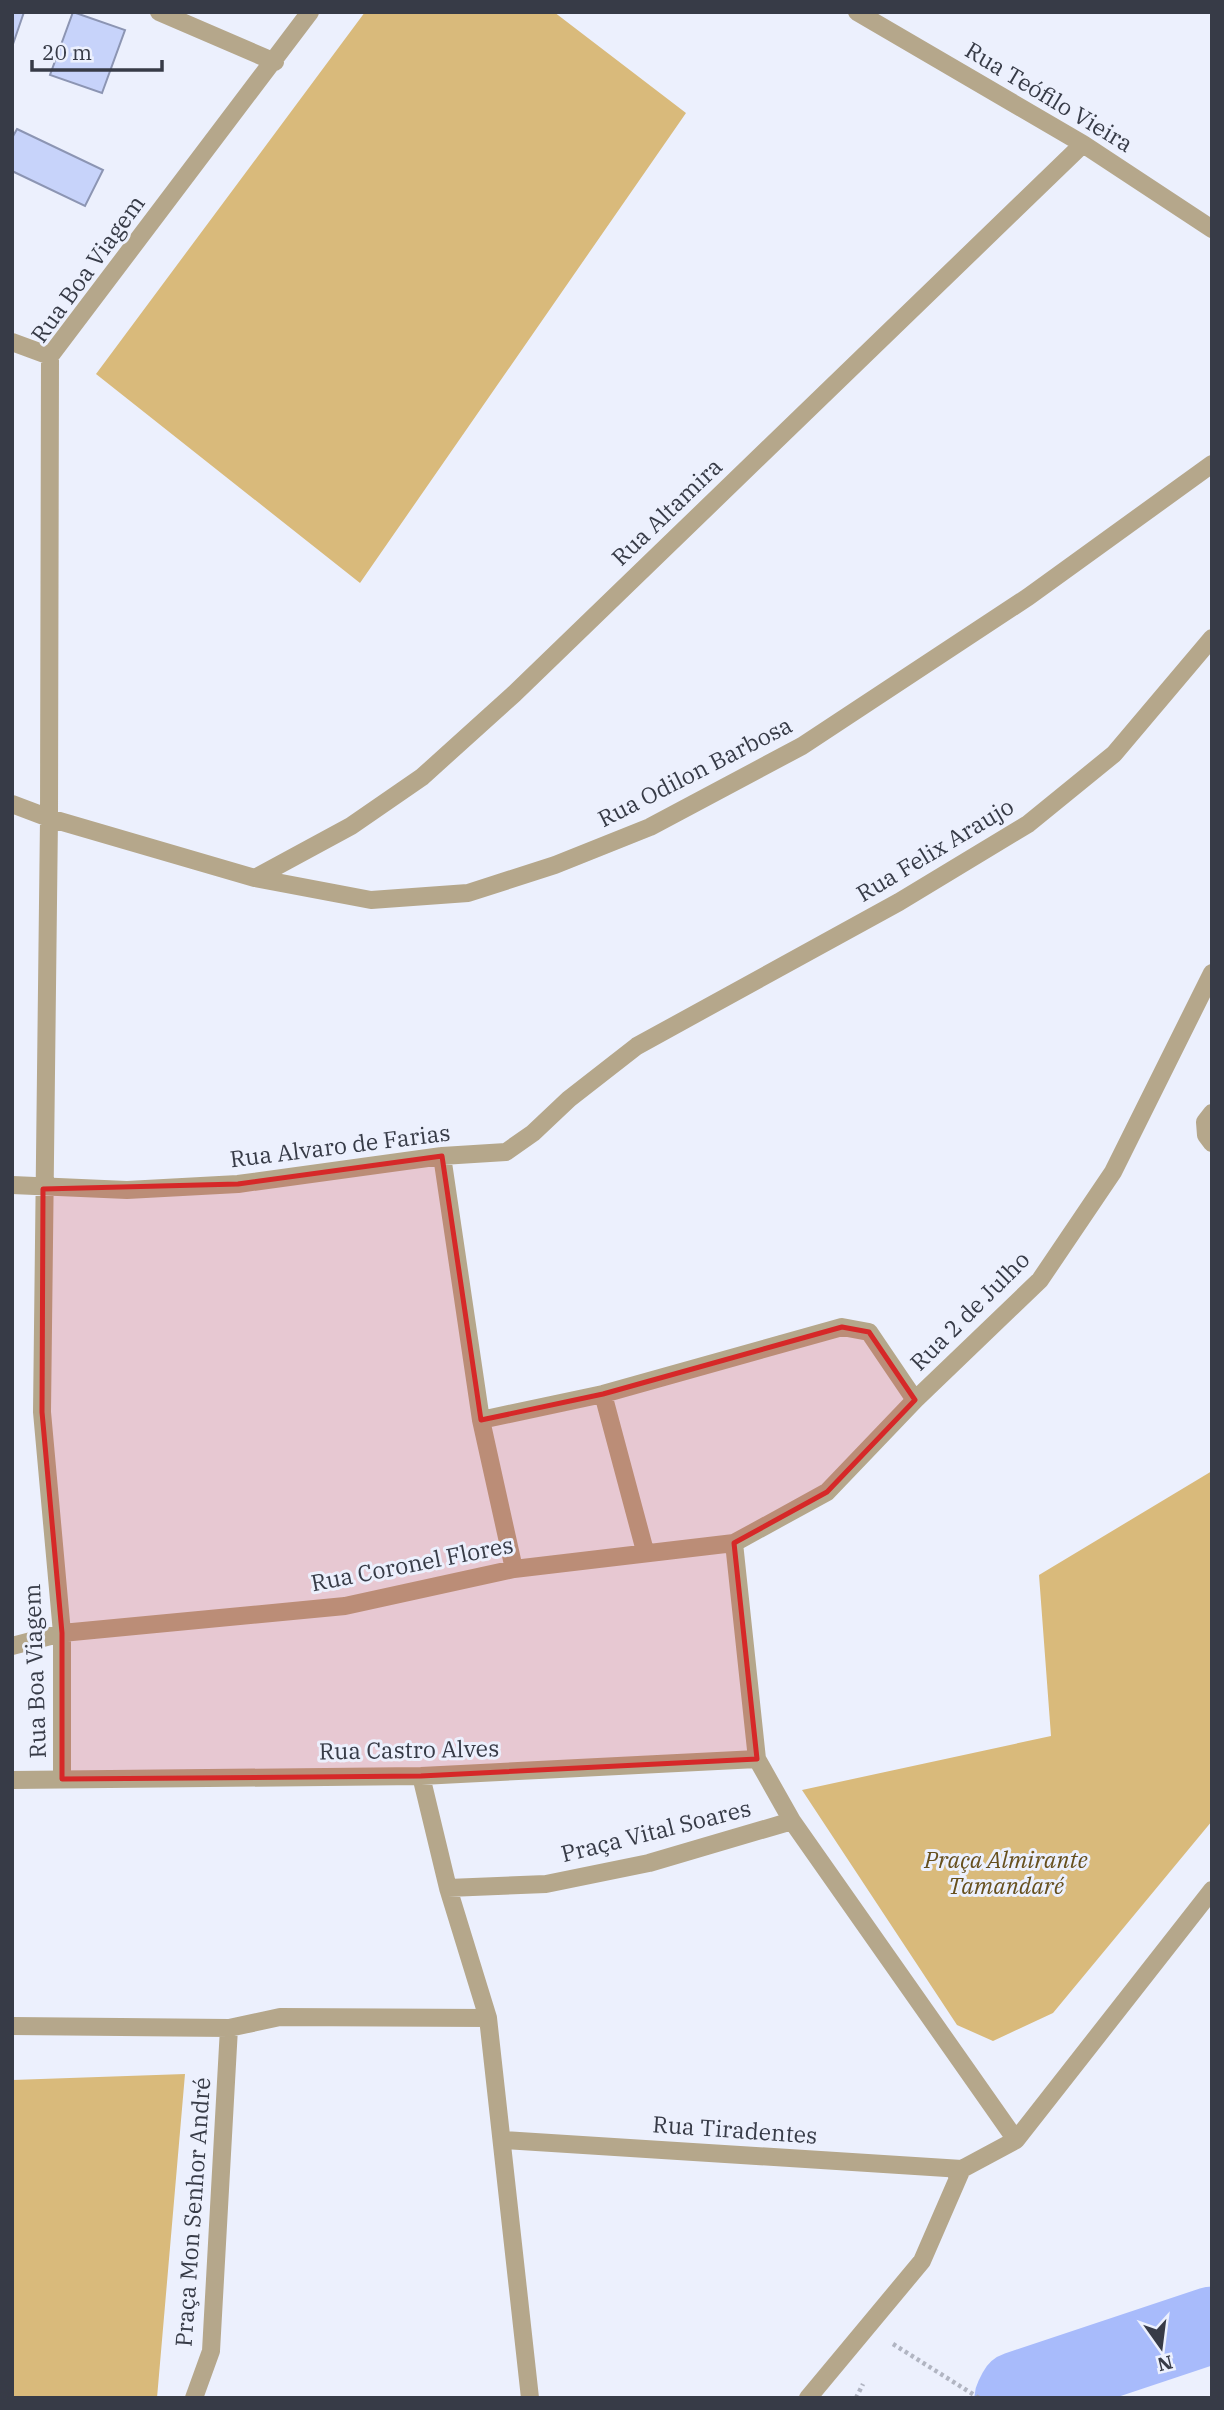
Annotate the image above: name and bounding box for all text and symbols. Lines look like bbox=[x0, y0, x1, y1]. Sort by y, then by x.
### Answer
scale bar bbox=[32, 28, 161, 72]
street label: Rua Teófilo Vieira bbox=[960, 34, 1139, 158]
text: 20 m bbox=[42, 38, 92, 66]
street label: Rua Boa Viagem bbox=[24, 189, 151, 348]
street label: Rua Altamira bbox=[605, 451, 728, 572]
street label: Rua Odilon Barbosa bbox=[592, 709, 797, 833]
street label: Rua Felix Araujo bbox=[850, 790, 1019, 908]
street label: Rua Alvaro de Farias bbox=[228, 1117, 452, 1173]
street label: Rua 2 de Julho bbox=[903, 1244, 1035, 1376]
street label: Rua Coronel Flores bbox=[308, 1529, 516, 1597]
street label: Rua Boa Viagem bbox=[16, 1583, 52, 1759]
street label: Rua Castro Alves bbox=[319, 1732, 499, 1766]
street label: Praça Vital Soares bbox=[558, 1792, 754, 1868]
park label: Praça Almirante Tamandaré bbox=[923, 1844, 1088, 1900]
street label: Praça Mon Senhor André bbox=[168, 2076, 216, 2348]
street label: Rua Tiradentes bbox=[652, 2108, 818, 2150]
north arrow bbox=[1126, 2312, 1196, 2382]
text: N bbox=[1155, 2350, 1175, 2377]

